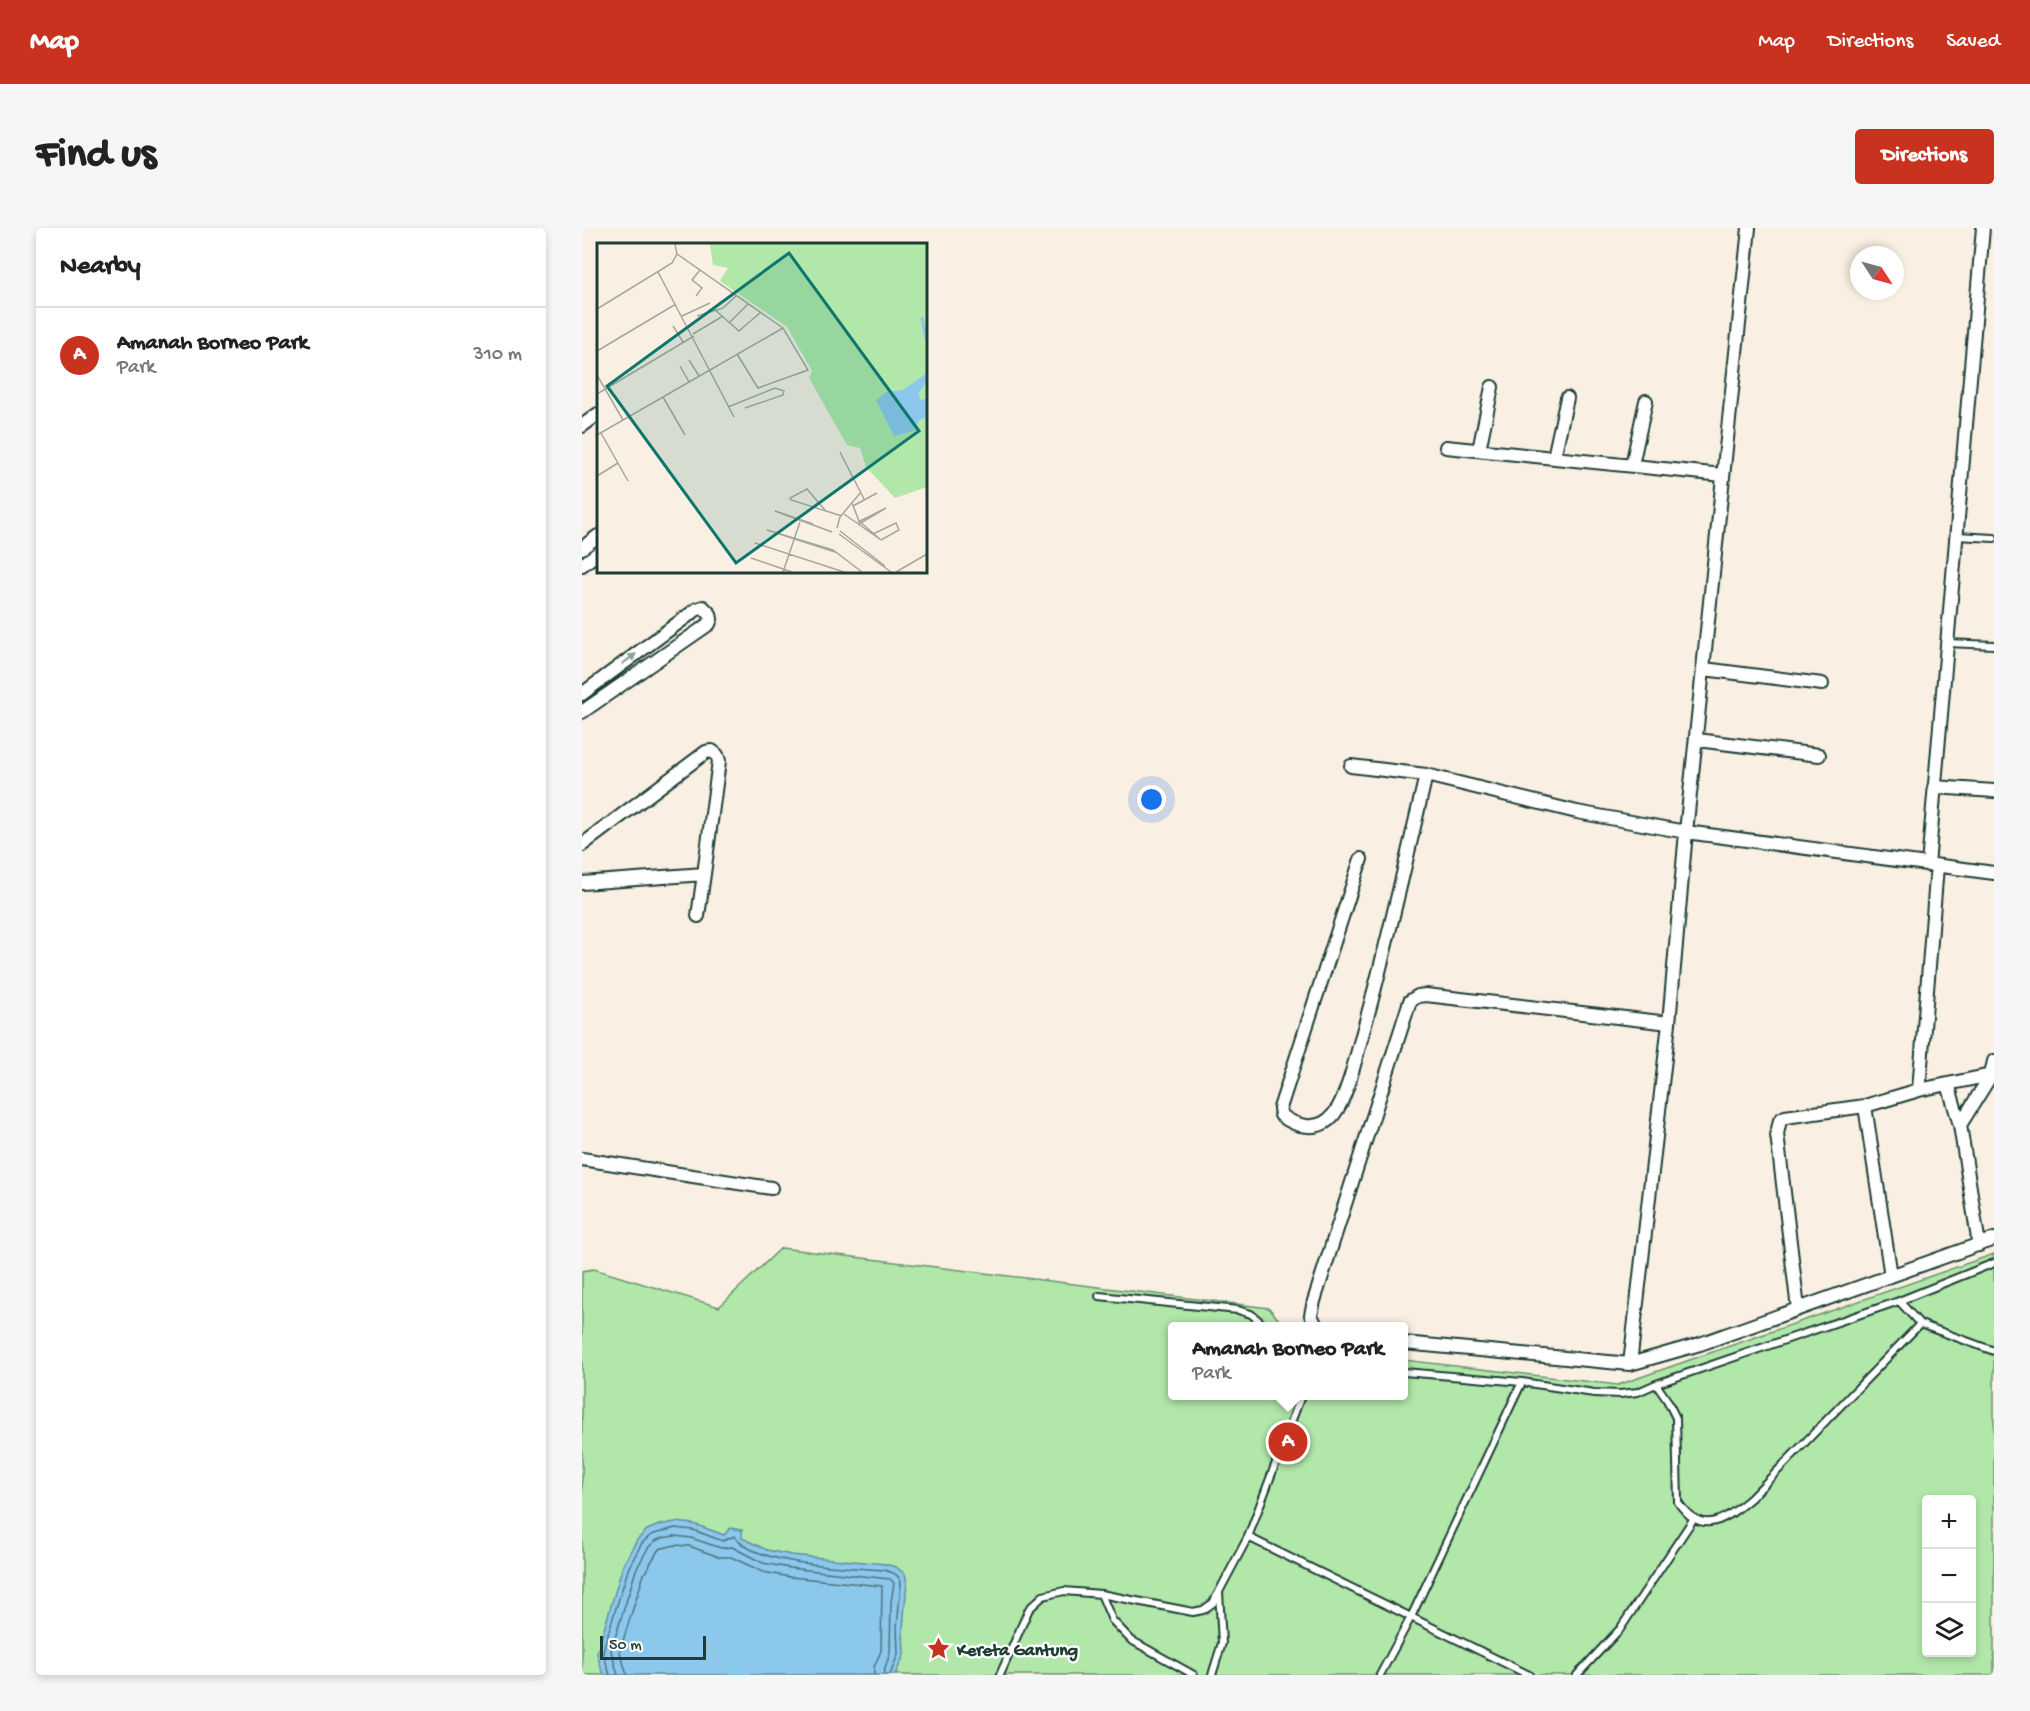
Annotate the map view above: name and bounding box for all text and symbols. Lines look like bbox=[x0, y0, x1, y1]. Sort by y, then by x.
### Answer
text: Map bbox=[30, 26, 79, 59]
text: Map bbox=[1758, 30, 1795, 55]
text: Directions bbox=[1828, 30, 1913, 55]
text: Saved bbox=[1946, 30, 2000, 55]
button: Directions bbox=[1855, 129, 1994, 184]
text: Find us bbox=[36, 132, 156, 181]
inset map bbox=[597, 243, 927, 573]
north arrow bbox=[1850, 246, 1904, 300]
text: Nearby bbox=[60, 252, 141, 283]
text: Amanah Borneo Park bbox=[117, 331, 308, 357]
text: A bbox=[74, 344, 85, 367]
text: 310 m bbox=[473, 344, 522, 367]
text: Park bbox=[117, 357, 155, 380]
one-way arrow bbox=[621, 653, 637, 665]
your location bbox=[1137, 785, 1166, 814]
popup bbox=[1168, 1322, 1408, 1400]
text: Amanah Borneo Park bbox=[1192, 1337, 1384, 1363]
text: Park bbox=[1192, 1363, 1230, 1386]
pin: A bbox=[1268, 1420, 1308, 1464]
map controls bbox=[1922, 1495, 1976, 1657]
button: + bbox=[1922, 1495, 1976, 1549]
button: − bbox=[1922, 1549, 1976, 1603]
button: layers bbox=[1922, 1603, 1976, 1657]
scale bar bbox=[600, 1633, 706, 1660]
place icon: Kereta Gantung bbox=[926, 1636, 952, 1662]
text: 50 m bbox=[609, 1637, 642, 1656]
place label: Kereta Gantung bbox=[956, 1641, 1078, 1662]

